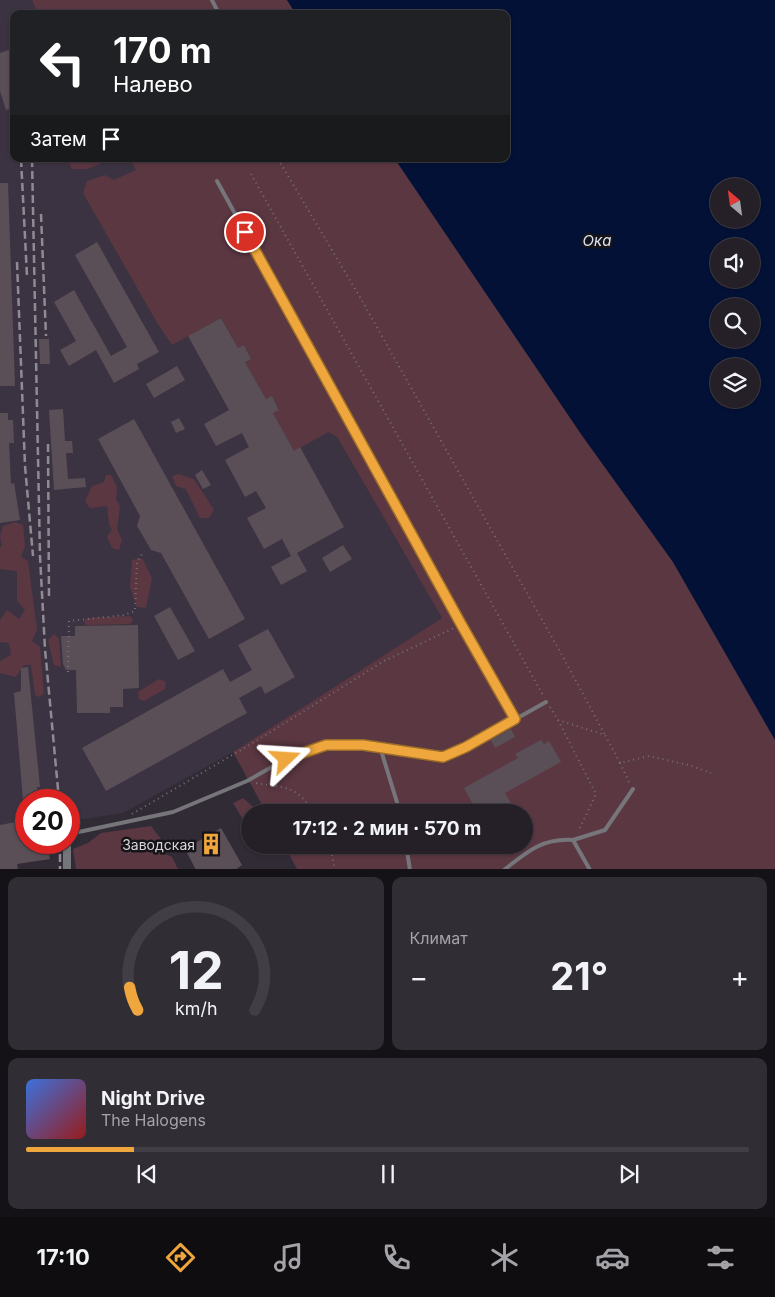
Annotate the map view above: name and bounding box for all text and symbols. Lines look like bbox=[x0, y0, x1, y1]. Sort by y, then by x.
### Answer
text: 170 m bbox=[113, 29, 212, 71]
icon: left bbox=[30, 30, 95, 95]
text: Налево bbox=[113, 71, 193, 97]
icon: arrive bbox=[97, 125, 125, 153]
text: Затем bbox=[30, 128, 87, 151]
north arrow bbox=[710, 178, 760, 228]
map controls bbox=[710, 178, 760, 408]
pin bbox=[224, 211, 266, 253]
icon: arrive bbox=[231, 218, 259, 246]
water label: Ока bbox=[583, 231, 611, 250]
button: sound bbox=[710, 238, 760, 288]
button: search bbox=[710, 298, 760, 348]
button: layers bbox=[710, 358, 760, 408]
position arrow bbox=[259, 732, 311, 784]
speed limit sign: 20 bbox=[15, 789, 80, 854]
text: 17:12 · 2 мин · 570 m bbox=[293, 817, 481, 840]
building icon: Заводская bbox=[198, 831, 224, 857]
place label: Заводская bbox=[122, 836, 195, 853]
text: Климат bbox=[410, 928, 468, 948]
text: 12 bbox=[168, 939, 223, 1002]
text: 21° bbox=[550, 953, 608, 999]
text: − bbox=[410, 960, 428, 994]
text: + bbox=[730, 960, 749, 994]
text: km/h bbox=[175, 998, 217, 1019]
text: Night Drive bbox=[101, 1087, 205, 1110]
text: The Halogens bbox=[101, 1110, 206, 1130]
icon: previous bbox=[133, 1160, 161, 1188]
icon: pause bbox=[374, 1160, 402, 1188]
icon: next bbox=[615, 1160, 643, 1188]
icon: directions bbox=[163, 1240, 198, 1275]
icon: music bbox=[271, 1240, 306, 1275]
icon: phone bbox=[379, 1240, 414, 1275]
icon: climate bbox=[487, 1240, 522, 1275]
icon: car bbox=[595, 1240, 630, 1275]
icon: filters bbox=[703, 1240, 738, 1275]
text: 17:10 bbox=[37, 1244, 90, 1270]

